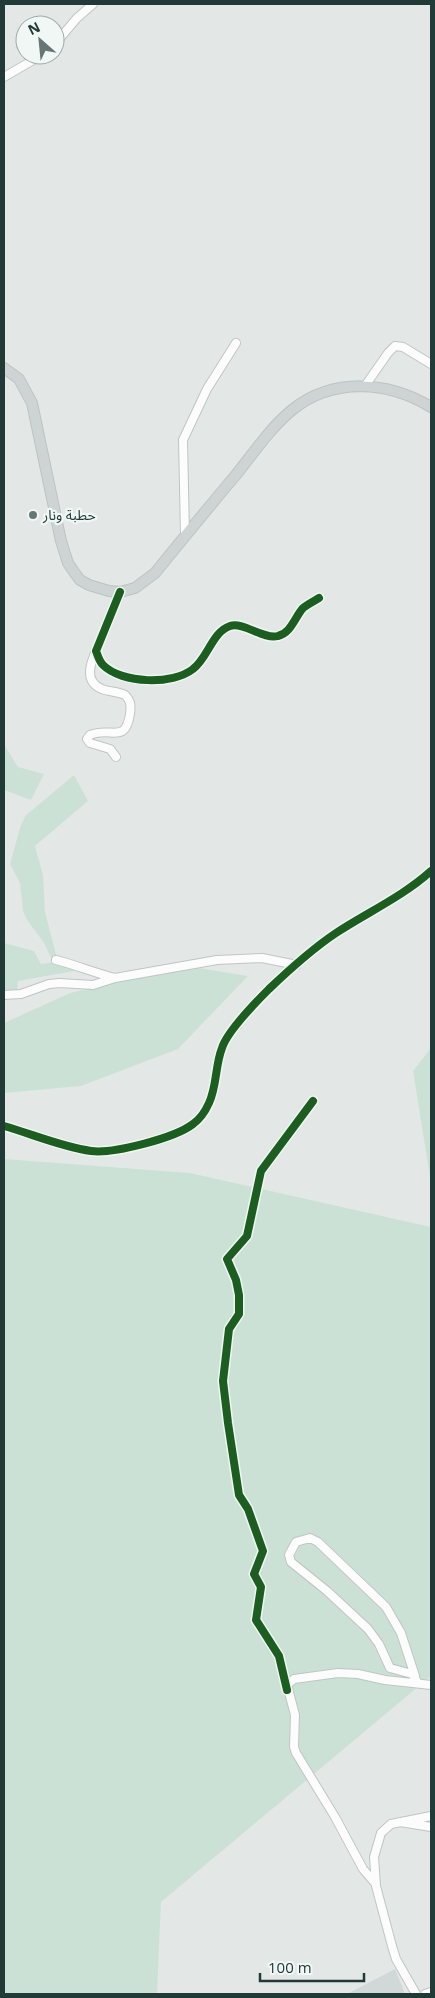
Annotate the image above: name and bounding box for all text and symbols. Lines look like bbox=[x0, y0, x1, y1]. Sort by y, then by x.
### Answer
north arrow bbox=[15, 15, 65, 65]
text: N bbox=[24, 17, 43, 39]
place label: حطبة ونار bbox=[42, 505, 96, 524]
marker: حطبة ونار bbox=[27, 509, 39, 521]
scale bar bbox=[260, 1950, 364, 1982]
text: 100 m bbox=[268, 1957, 312, 1977]

